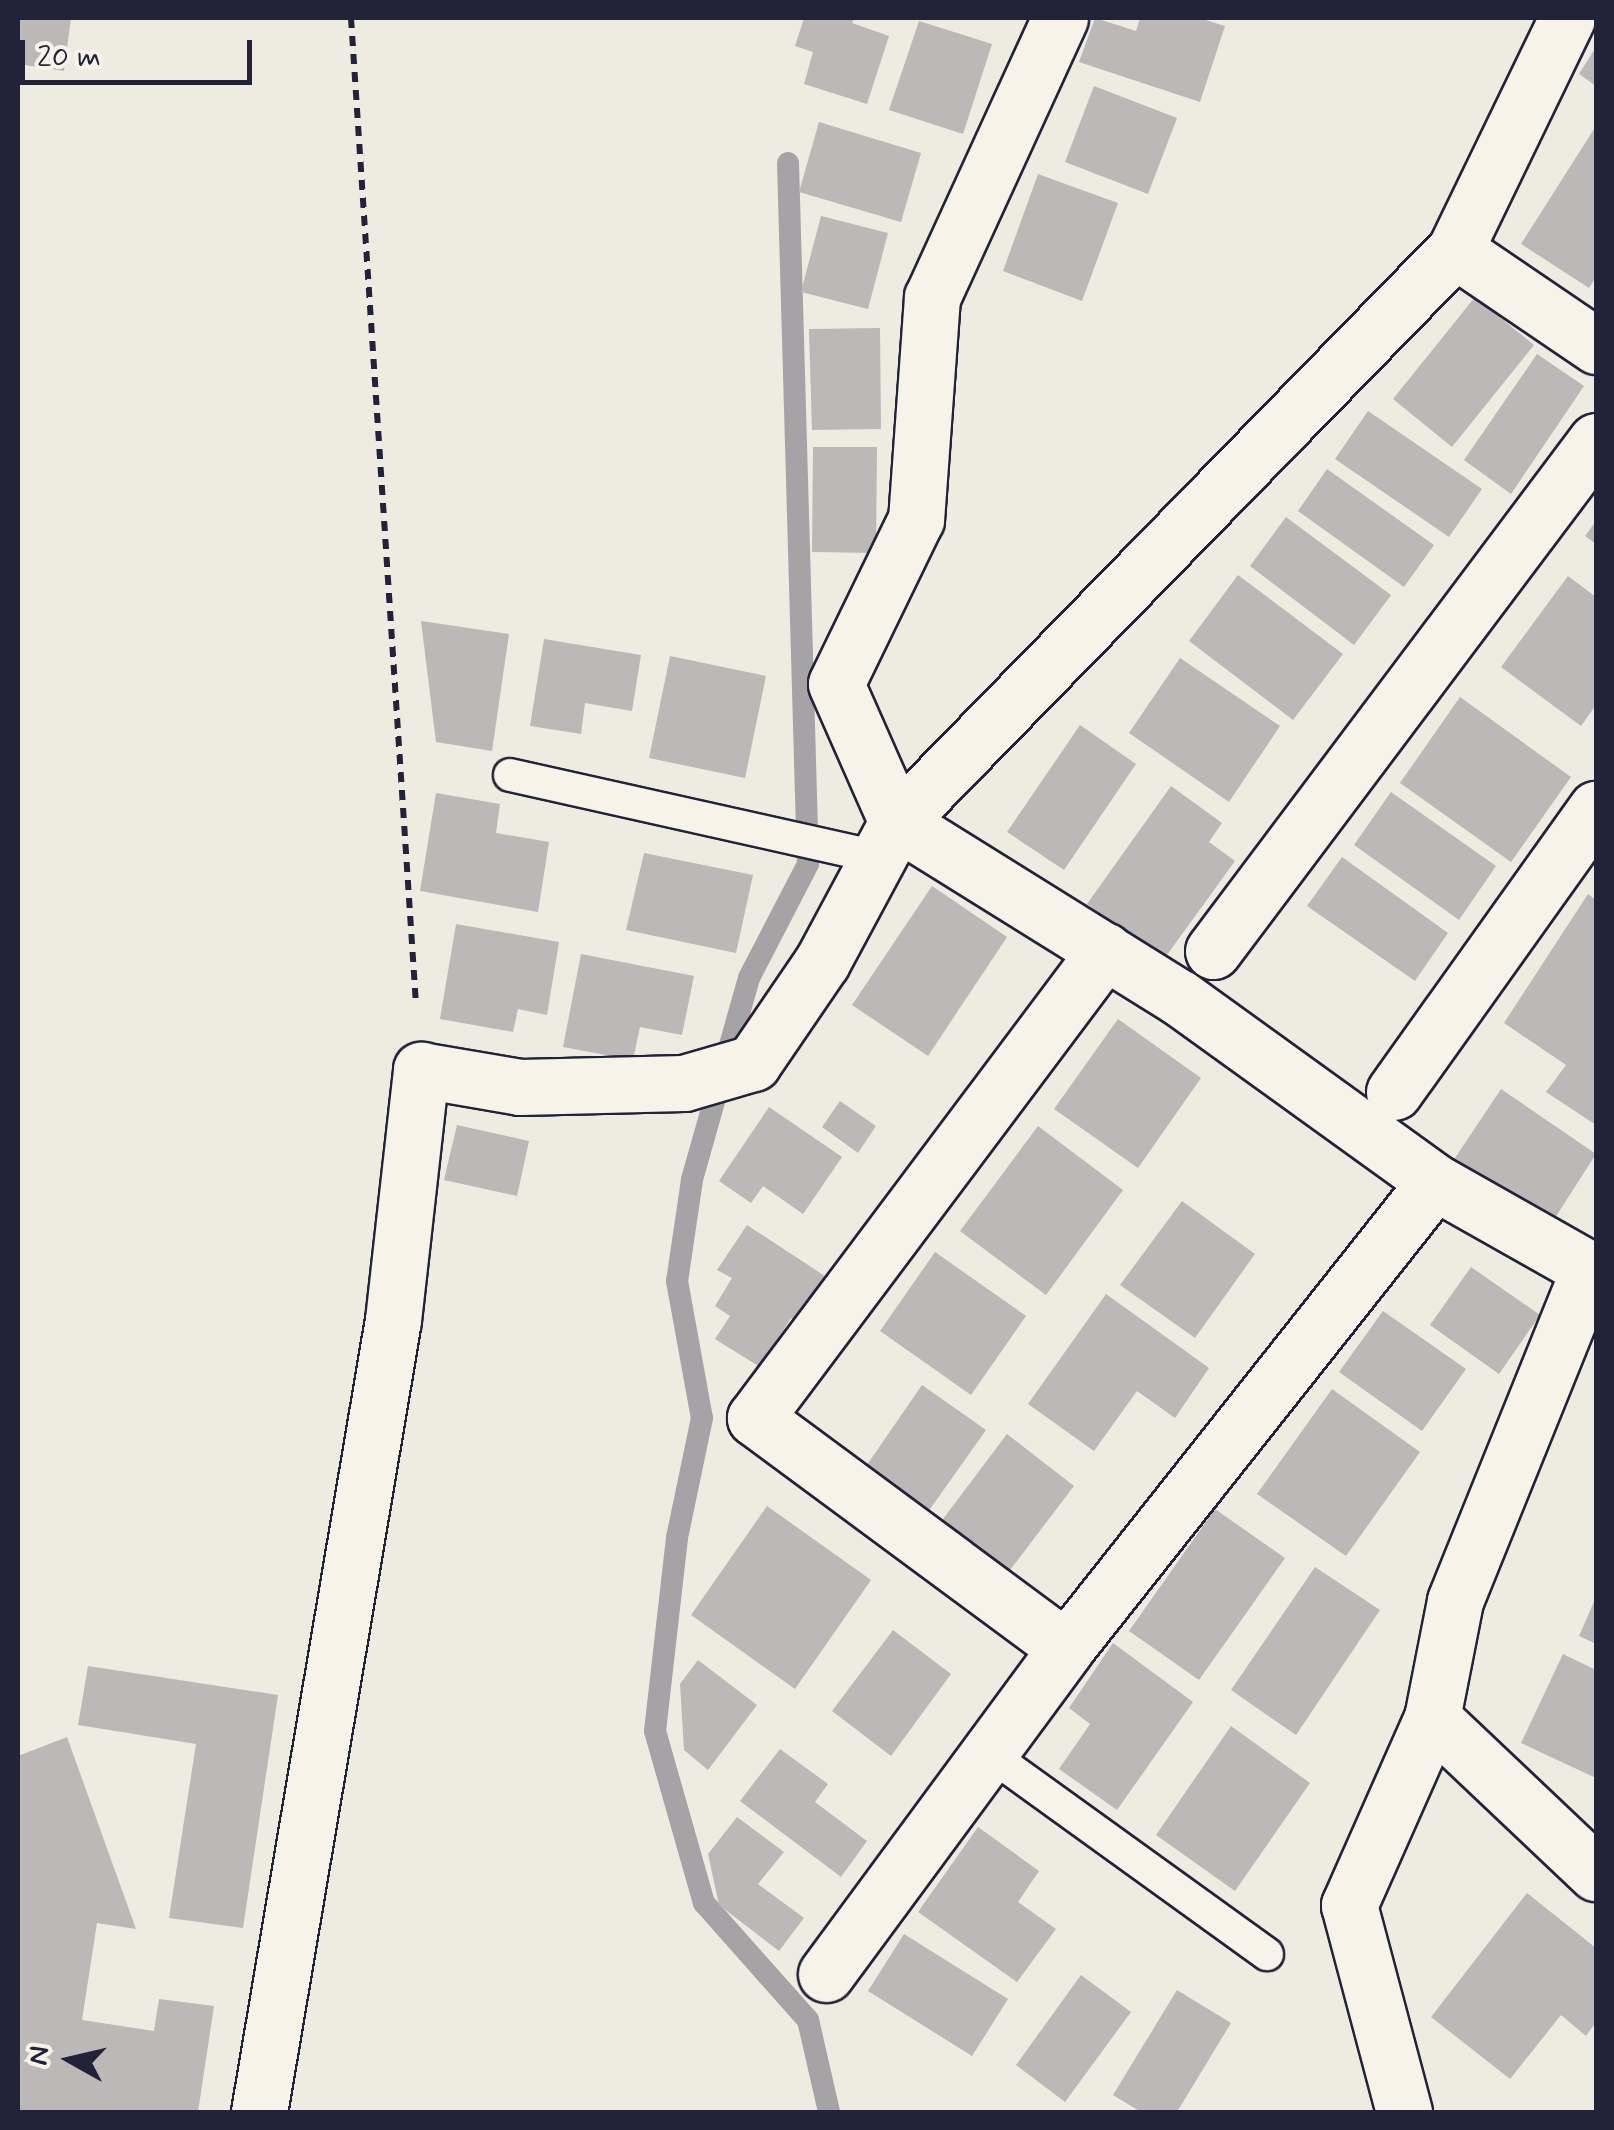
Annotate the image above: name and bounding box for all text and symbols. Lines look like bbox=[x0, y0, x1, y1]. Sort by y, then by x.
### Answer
scale bar bbox=[25, 20, 258, 82]
text: 20 m bbox=[37, 38, 101, 77]
north arrow bbox=[20, 2010, 120, 2110]
text: N bbox=[20, 2044, 59, 2068]

